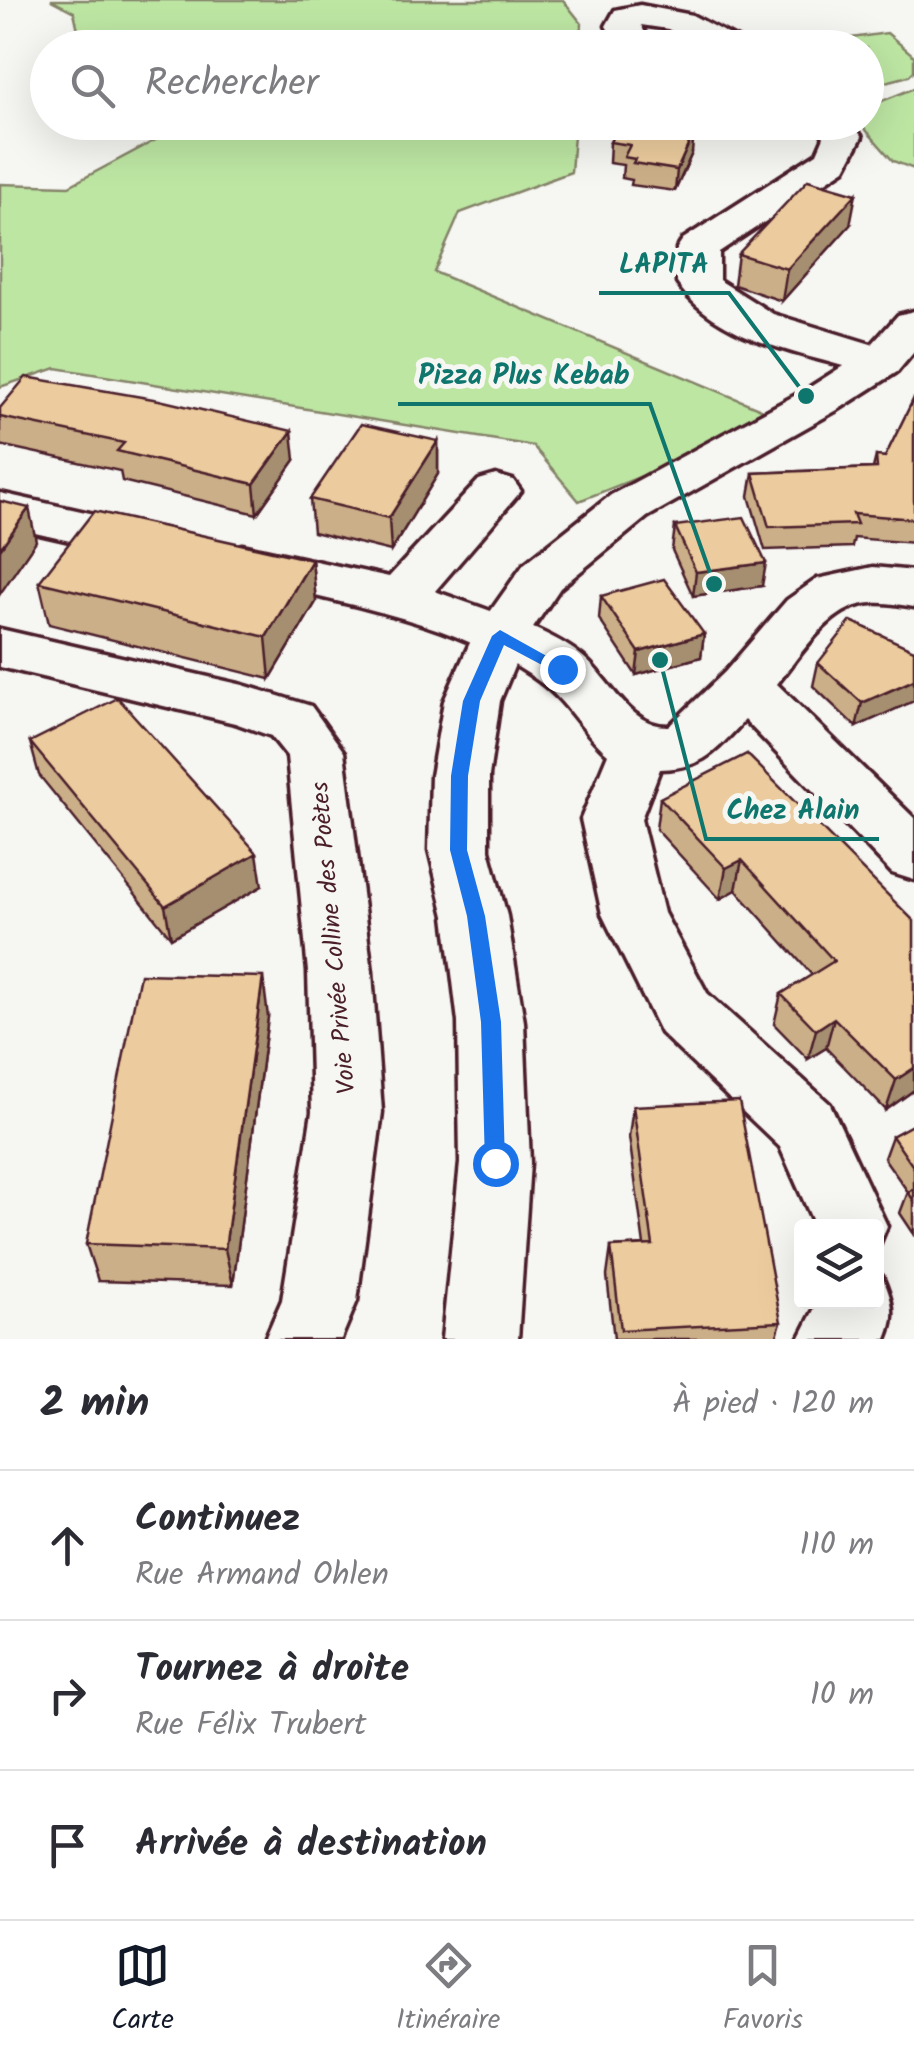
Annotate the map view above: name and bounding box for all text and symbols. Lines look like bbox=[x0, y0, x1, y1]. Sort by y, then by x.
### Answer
search box bbox=[30, 30, 884, 140]
text: Rechercher bbox=[145, 55, 318, 115]
icon: search bbox=[65, 58, 120, 113]
callout: LAPITA bbox=[599, 235, 729, 293]
text: LAPITA bbox=[619, 243, 709, 288]
callout: Pizza Plus Kebab bbox=[398, 346, 650, 404]
text: Pizza Plus Kebab bbox=[418, 354, 630, 399]
route end bbox=[540, 647, 586, 693]
street label: Voie Privée Colline des Poètes bbox=[300, 780, 368, 1096]
callout: Chez Alain bbox=[706, 781, 879, 839]
text: Chez Alain bbox=[726, 789, 860, 834]
route start bbox=[473, 1141, 519, 1187]
map controls bbox=[794, 1219, 884, 1309]
button: layers bbox=[794, 1219, 884, 1309]
text: 2 min bbox=[40, 1371, 149, 1438]
text: À pied · 120 m bbox=[672, 1379, 874, 1430]
text: Continuez bbox=[135, 1490, 300, 1550]
icon: ahead bbox=[40, 1518, 95, 1573]
text: 110 m bbox=[800, 1520, 874, 1571]
text: Rue Armand Ohlen bbox=[135, 1550, 389, 1601]
text: Tournez à droite bbox=[135, 1640, 409, 1700]
icon: right bbox=[40, 1668, 95, 1723]
text: 10 m bbox=[810, 1670, 874, 1721]
text: Rue Félix Trubert bbox=[135, 1700, 366, 1751]
text: Arrivée à destination bbox=[135, 1815, 487, 1875]
icon: arrive bbox=[40, 1818, 95, 1873]
tab: Carte bbox=[111, 1938, 174, 2043]
tab: Itinéraire bbox=[396, 1938, 500, 2043]
tab: Favoris bbox=[723, 1938, 803, 2043]

